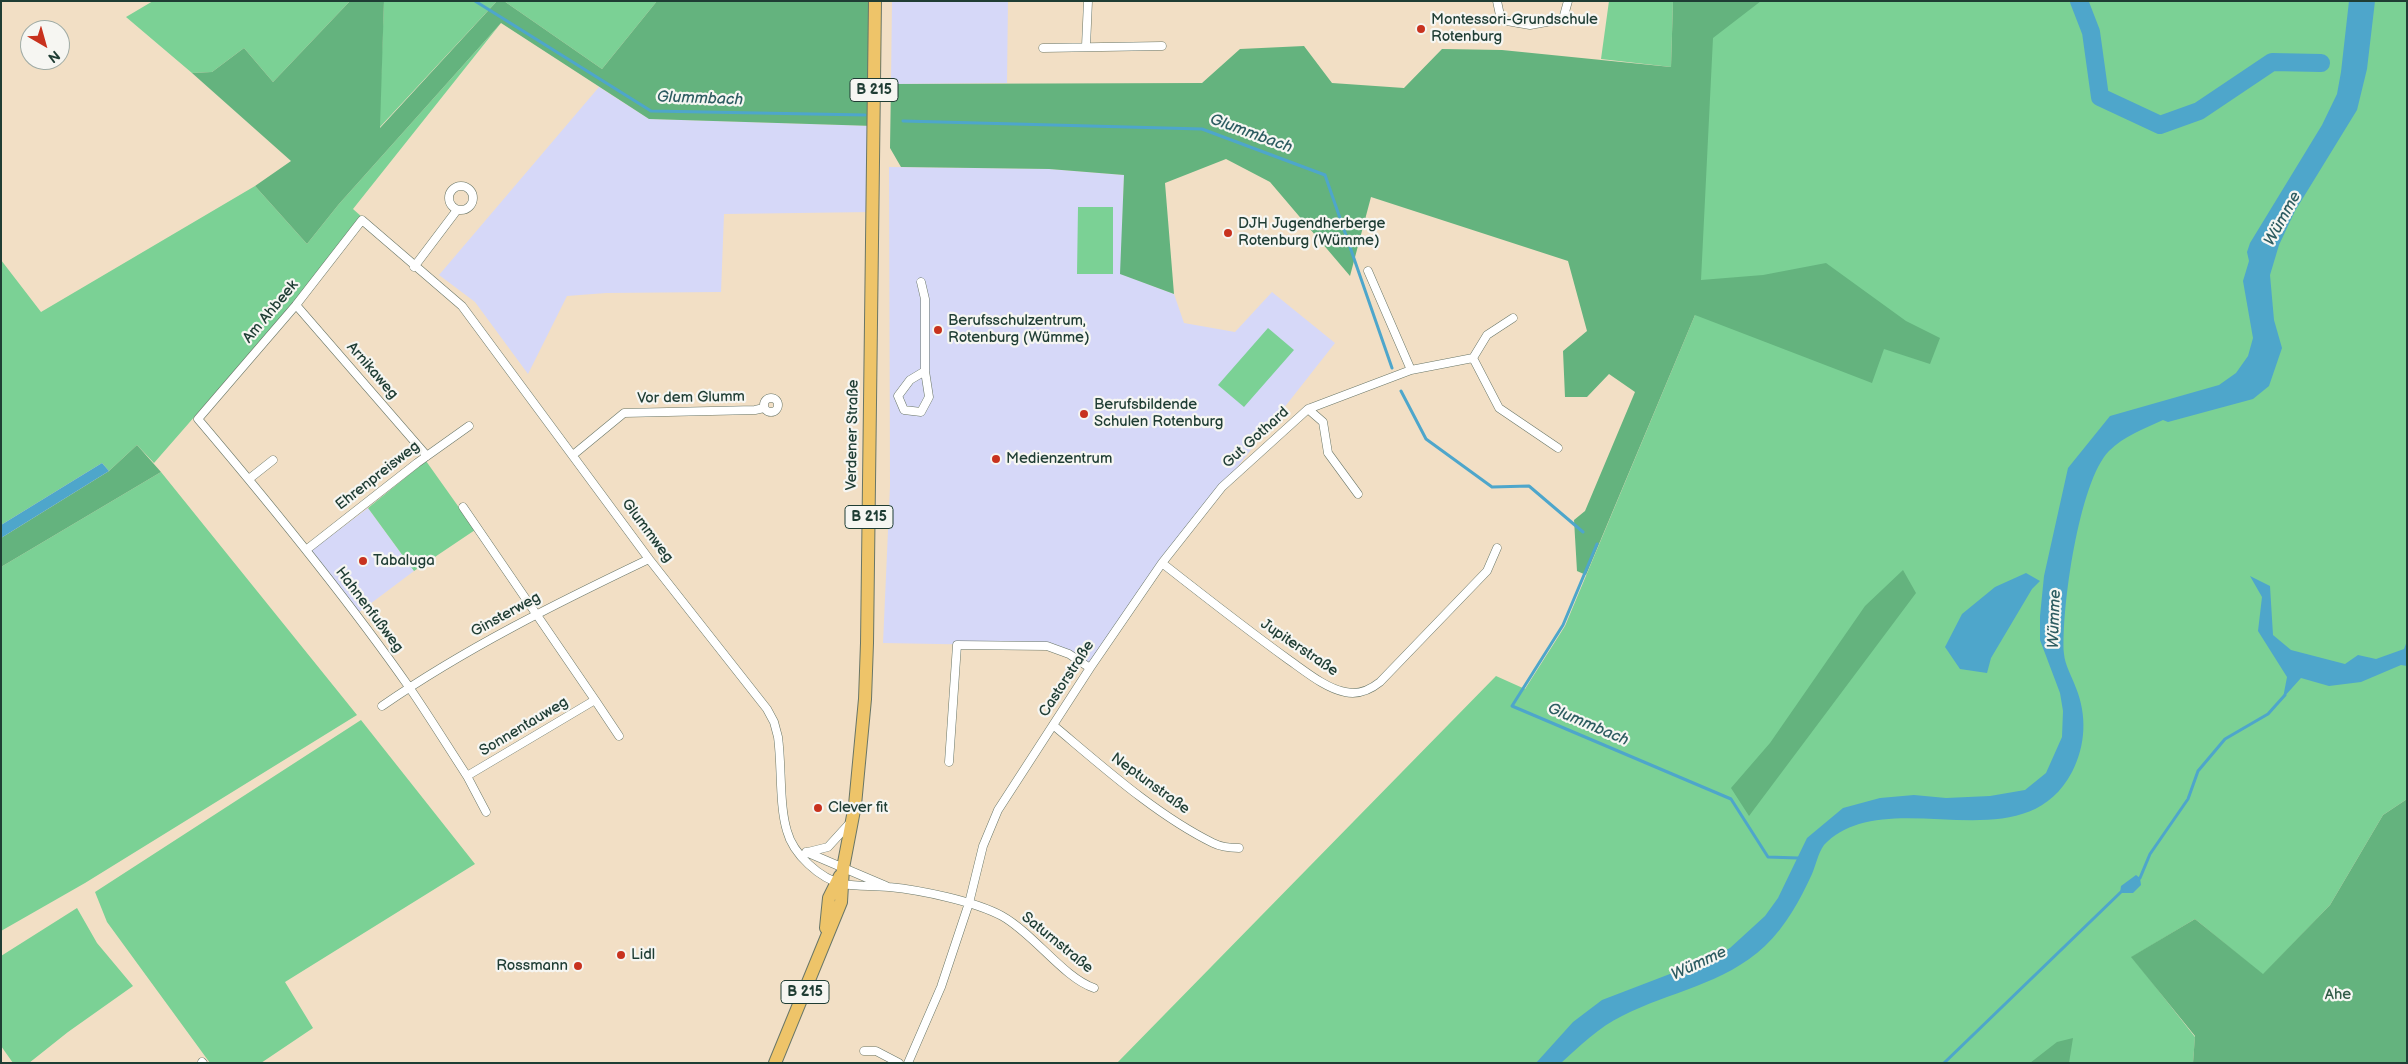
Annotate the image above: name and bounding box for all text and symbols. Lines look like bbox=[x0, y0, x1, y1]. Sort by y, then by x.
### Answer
place label: Montessori-Grundschule Rotenburg bbox=[1431, 11, 1598, 46]
north arrow bbox=[20, 20, 70, 70]
marker: Montessori-Grundschule Rotenburg bbox=[1415, 23, 1427, 35]
text: N bbox=[45, 46, 63, 66]
road number: B 215 bbox=[850, 78, 898, 102]
water label: Glummbach bbox=[657, 88, 743, 110]
water label: Glummbach bbox=[1207, 110, 1295, 158]
water label: Wümme bbox=[2260, 189, 2306, 249]
place label: DJH Jugendherberge Rotenburg (Wümme) bbox=[1238, 215, 1385, 250]
marker: DJH Jugendherberge Rotenburg (Wümme) bbox=[1222, 227, 1234, 239]
street label: Am Ahbeek bbox=[239, 277, 303, 347]
place label: Berufsschulzentrum, Rotenburg (Wümme) bbox=[948, 312, 1090, 347]
marker: Berufsschulzentrum, Rotenburg (Wümme) bbox=[932, 324, 944, 336]
street label: Arnikaweg bbox=[342, 339, 402, 403]
street label: Verdener Straße bbox=[843, 379, 863, 491]
street label: Vor dem Glumm bbox=[637, 388, 745, 408]
place label: Berufsbildende Schulen Rotenburg bbox=[1094, 396, 1223, 431]
street label: Gut Gothard bbox=[1219, 404, 1293, 472]
marker: Berufsbildende Schulen Rotenburg bbox=[1078, 408, 1090, 420]
street label: Ehrenpreisweg bbox=[332, 438, 424, 514]
place label: Medienzentrum bbox=[1006, 450, 1112, 468]
marker: Medienzentrum bbox=[990, 453, 1002, 465]
street label: Glummweg bbox=[617, 496, 677, 566]
road number: B 215 bbox=[845, 506, 893, 528]
place label: Tabaluga bbox=[373, 552, 435, 570]
marker: Tabaluga bbox=[357, 555, 369, 567]
street label: Hahnenfußweg bbox=[331, 564, 407, 656]
street label: Ginsterweg bbox=[468, 589, 544, 641]
water label: Wümme bbox=[2044, 589, 2066, 649]
street label: Jupiterstraße bbox=[1257, 615, 1341, 681]
street label: Castorstraße bbox=[1036, 637, 1098, 721]
street label: Sonnentauweg bbox=[476, 693, 572, 761]
water label: Glummbach bbox=[1545, 699, 1631, 751]
street label: Neptunstraße bbox=[1107, 749, 1193, 819]
place label: Clever fit bbox=[828, 799, 888, 817]
marker: Clever fit bbox=[812, 802, 824, 814]
street label: Saturnstraße bbox=[1017, 909, 1097, 977]
water label: Wümme bbox=[1668, 943, 1730, 985]
place label: Lidl bbox=[631, 946, 655, 964]
marker: Lidl bbox=[615, 949, 627, 961]
place label: Rossmann bbox=[496, 957, 568, 975]
marker: Rossmann bbox=[572, 960, 584, 972]
road number: B 215 bbox=[781, 980, 829, 1004]
park label: Ahe bbox=[2325, 986, 2351, 1004]

